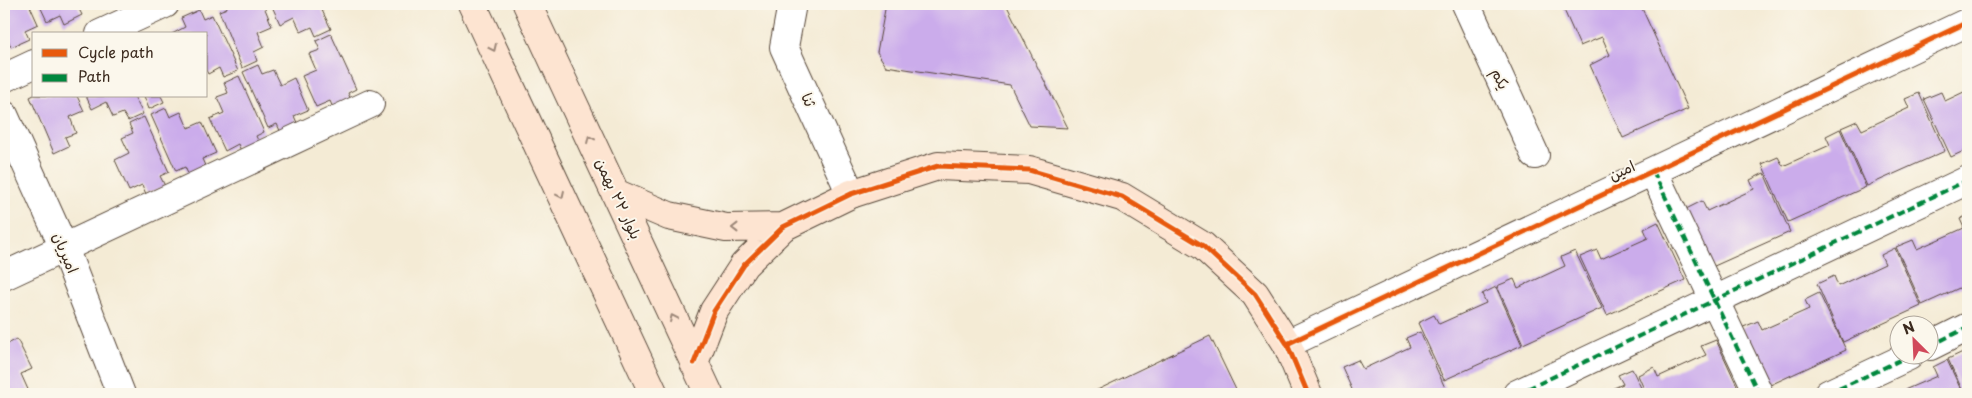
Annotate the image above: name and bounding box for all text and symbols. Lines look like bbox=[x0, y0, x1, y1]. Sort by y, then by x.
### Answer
legend bbox=[32, 32, 208, 98]
text: Cycle path bbox=[78, 40, 154, 63]
one-way arrow bbox=[487, 43, 497, 52]
text: Path bbox=[78, 64, 110, 87]
street label: یکم bbox=[1485, 64, 1516, 94]
street label: ثنا bbox=[796, 89, 823, 111]
one-way arrow bbox=[586, 135, 596, 144]
street label: بلوار ۲۲ بهمن bbox=[590, 154, 648, 243]
street label: امین bbox=[1604, 154, 1638, 186]
one-way arrow bbox=[555, 190, 566, 199]
one-way arrow bbox=[730, 223, 738, 233]
street label: امیریان bbox=[48, 228, 85, 276]
one-way arrow bbox=[669, 314, 680, 323]
north arrow bbox=[1890, 316, 1940, 366]
text: N bbox=[1899, 316, 1918, 340]

